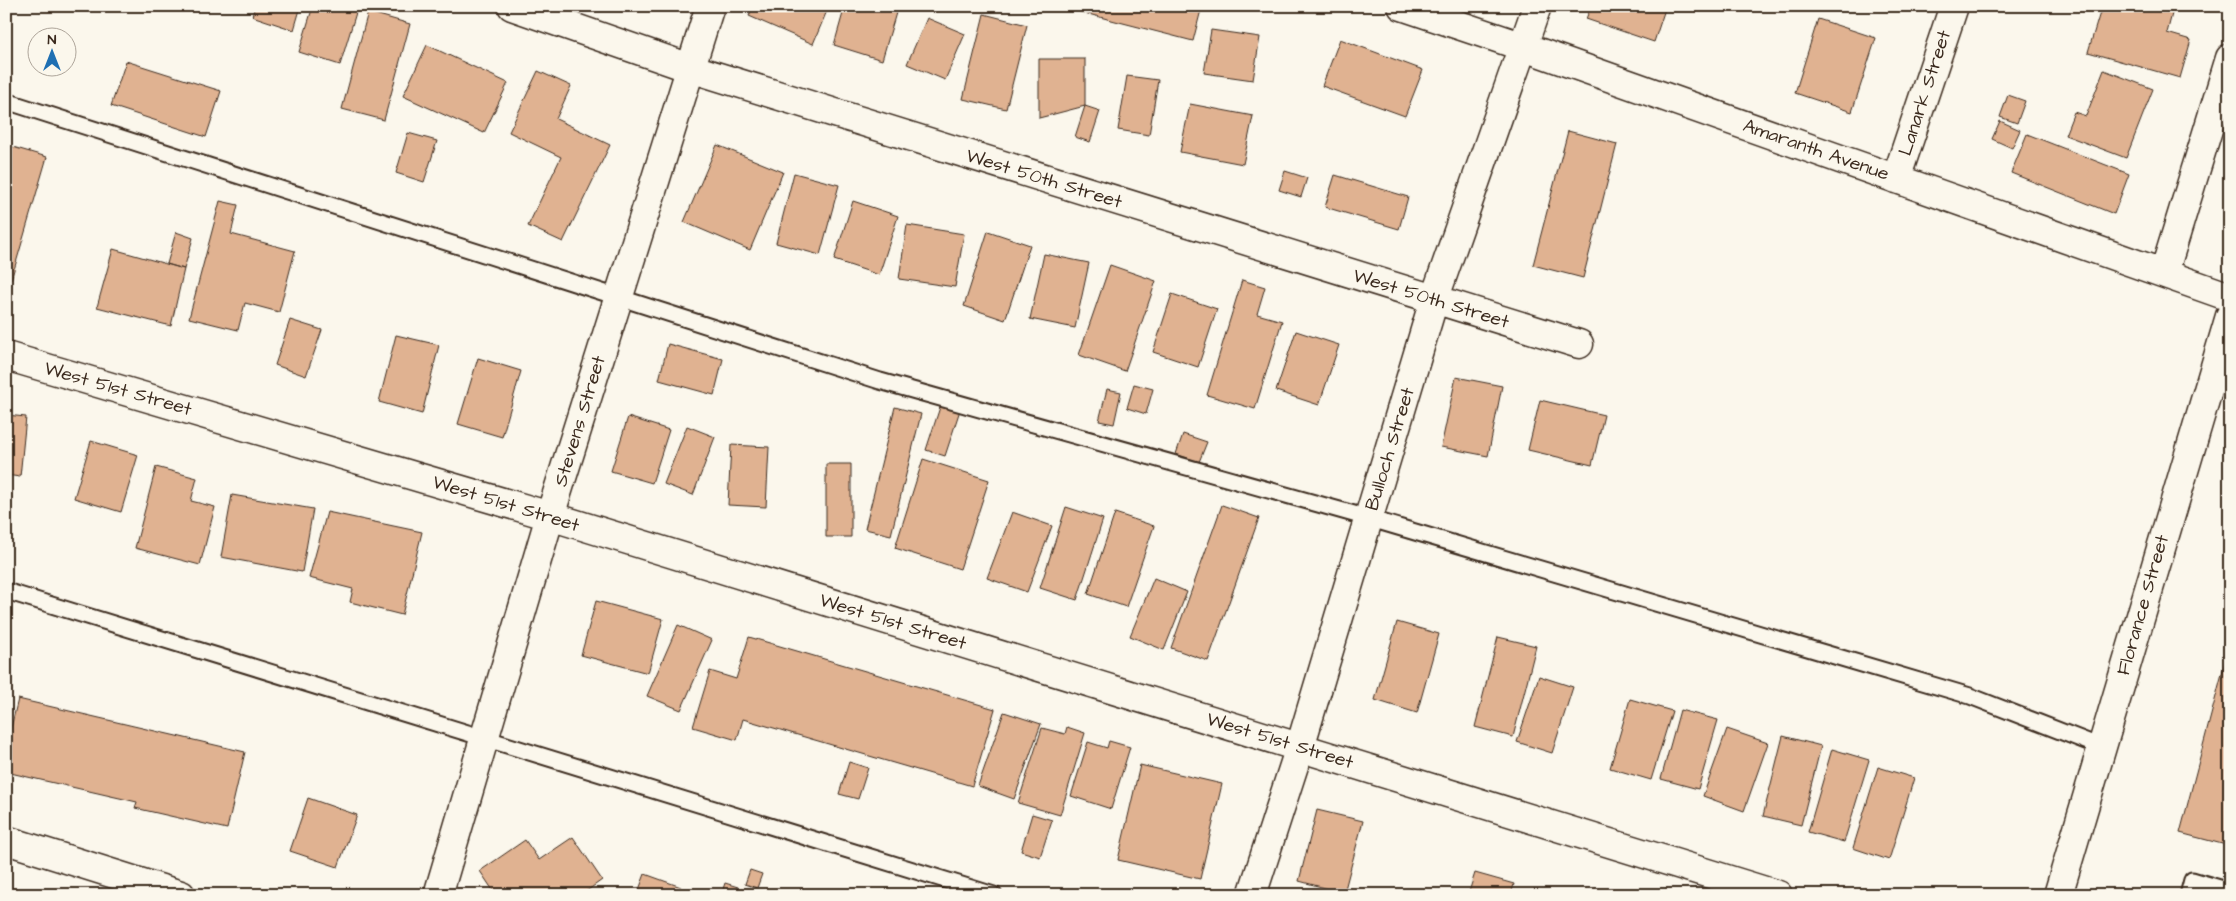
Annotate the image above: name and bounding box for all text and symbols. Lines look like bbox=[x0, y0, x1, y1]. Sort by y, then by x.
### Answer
street label: Lanark Street bbox=[1892, 27, 1958, 159]
north arrow bbox=[28, 28, 78, 78]
text: N bbox=[48, 30, 57, 50]
street label: Amaranth Avenue bbox=[1739, 112, 1893, 188]
street label: West 50th Street bbox=[963, 142, 1126, 216]
street label: West 50th Street bbox=[1350, 262, 1513, 336]
street label: Stevens Street bbox=[547, 352, 613, 490]
street label: West 51st Street bbox=[41, 355, 195, 423]
street label: Bulloch Street bbox=[1358, 384, 1422, 514]
street label: West 51st Street bbox=[429, 469, 583, 539]
street label: Florance Street bbox=[2110, 531, 2176, 678]
street label: West 51st Street bbox=[816, 587, 970, 657]
street label: West 51st Street bbox=[1203, 706, 1357, 776]

